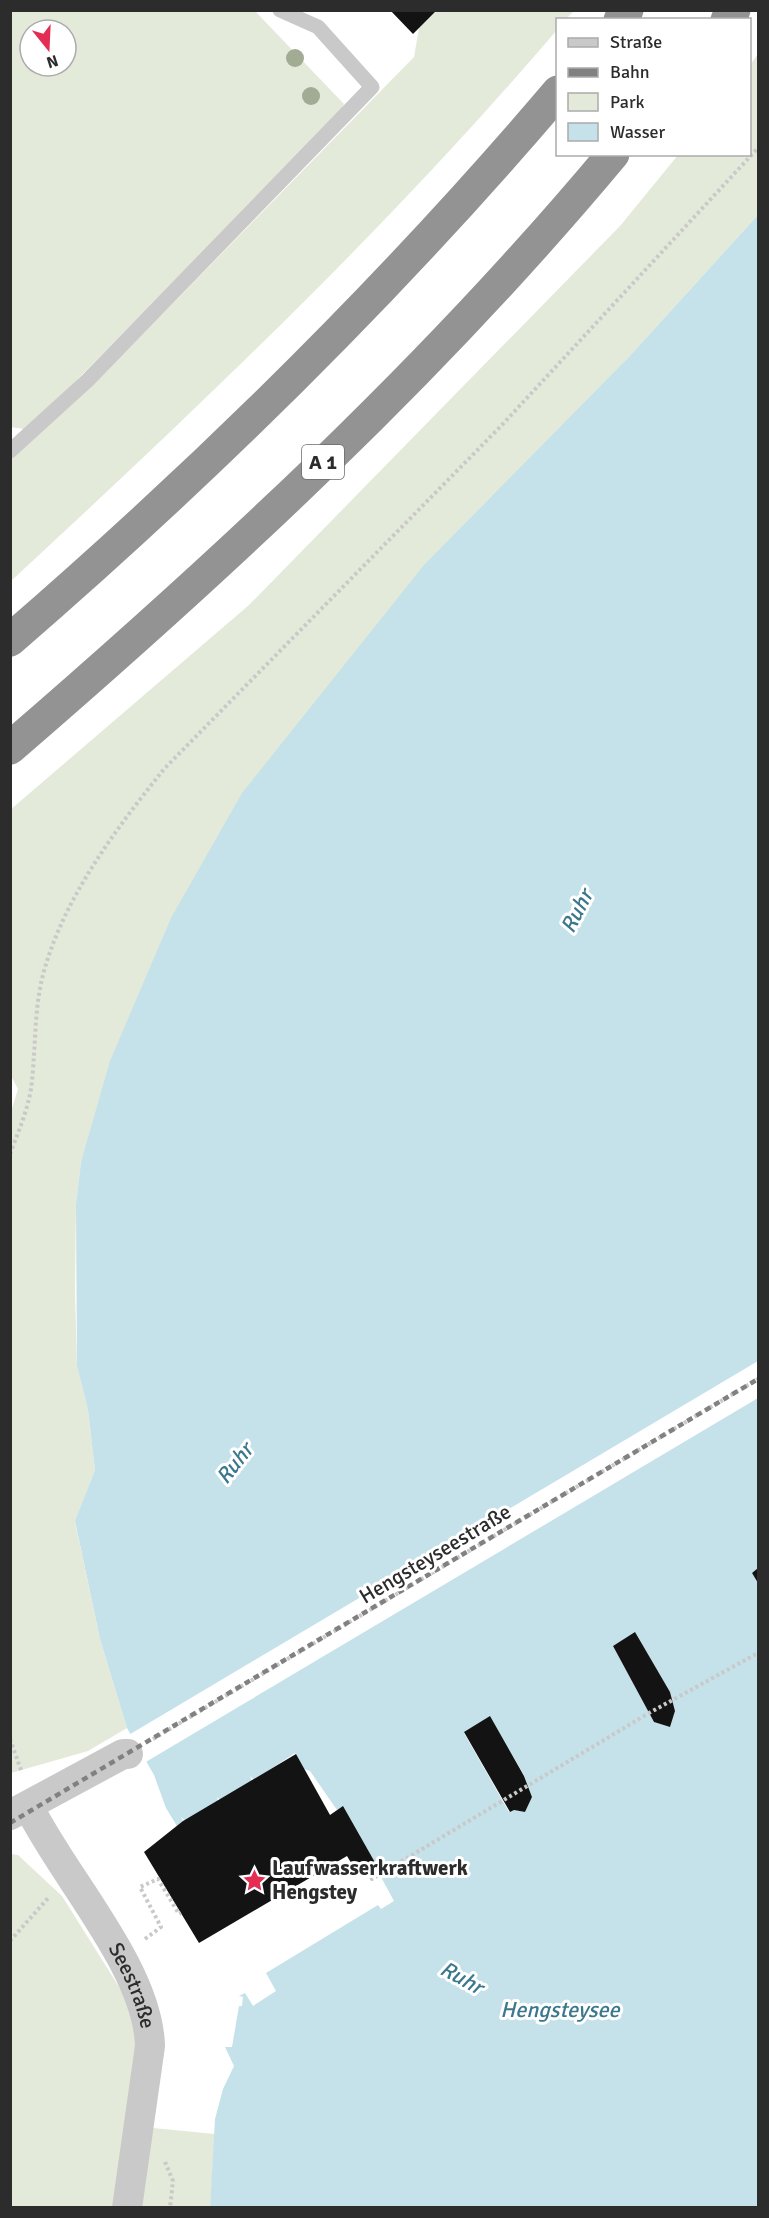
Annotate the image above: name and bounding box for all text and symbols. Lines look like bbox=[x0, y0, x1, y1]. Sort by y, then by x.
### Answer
north arrow bbox=[18, 18, 78, 78]
legend bbox=[556, 18, 751, 156]
text: Straße bbox=[610, 31, 662, 53]
text: N bbox=[44, 50, 61, 73]
text: Bahn bbox=[610, 61, 650, 83]
text: Park bbox=[610, 91, 645, 113]
text: Wasser bbox=[610, 121, 666, 143]
road number: A 1 bbox=[302, 445, 344, 479]
water label: Ruhr bbox=[554, 883, 600, 937]
water label: Ruhr bbox=[210, 1435, 261, 1489]
street label: Hengsteyseestraße bbox=[354, 1498, 516, 1610]
place label: Laufwasserkraftwerk Hengstey bbox=[272, 1855, 468, 1905]
place icon: Laufwasserkraftwerk Hengstey bbox=[241, 1867, 267, 1893]
street label: Seestraße bbox=[103, 1938, 161, 2031]
water label: Ruhr bbox=[436, 1955, 490, 2002]
water label: Hengsteysee bbox=[500, 1996, 621, 2023]

